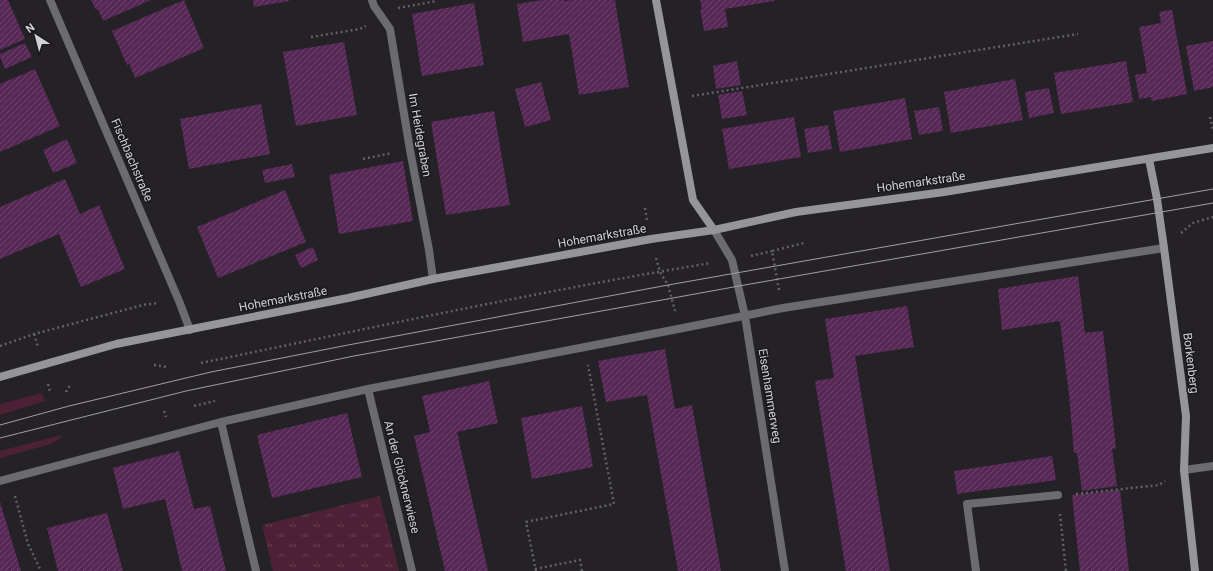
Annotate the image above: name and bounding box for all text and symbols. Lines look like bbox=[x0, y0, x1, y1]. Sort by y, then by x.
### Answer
north arrow bbox=[16, 16, 56, 56]
text: N bbox=[23, 21, 38, 36]
street label: Im Heidegraben bbox=[406, 92, 434, 178]
street label: Fischbachstraße bbox=[108, 116, 156, 204]
street label: Hohemarkstraße bbox=[876, 169, 966, 195]
street label: Hohemarkstraße bbox=[557, 221, 647, 251]
street label: Hohemarkstraße bbox=[238, 284, 328, 314]
street label: Borkenberg bbox=[1180, 332, 1202, 394]
street label: Eisenhammerweg bbox=[756, 348, 784, 444]
street label: An der Glöcknerwiese bbox=[381, 419, 423, 535]

